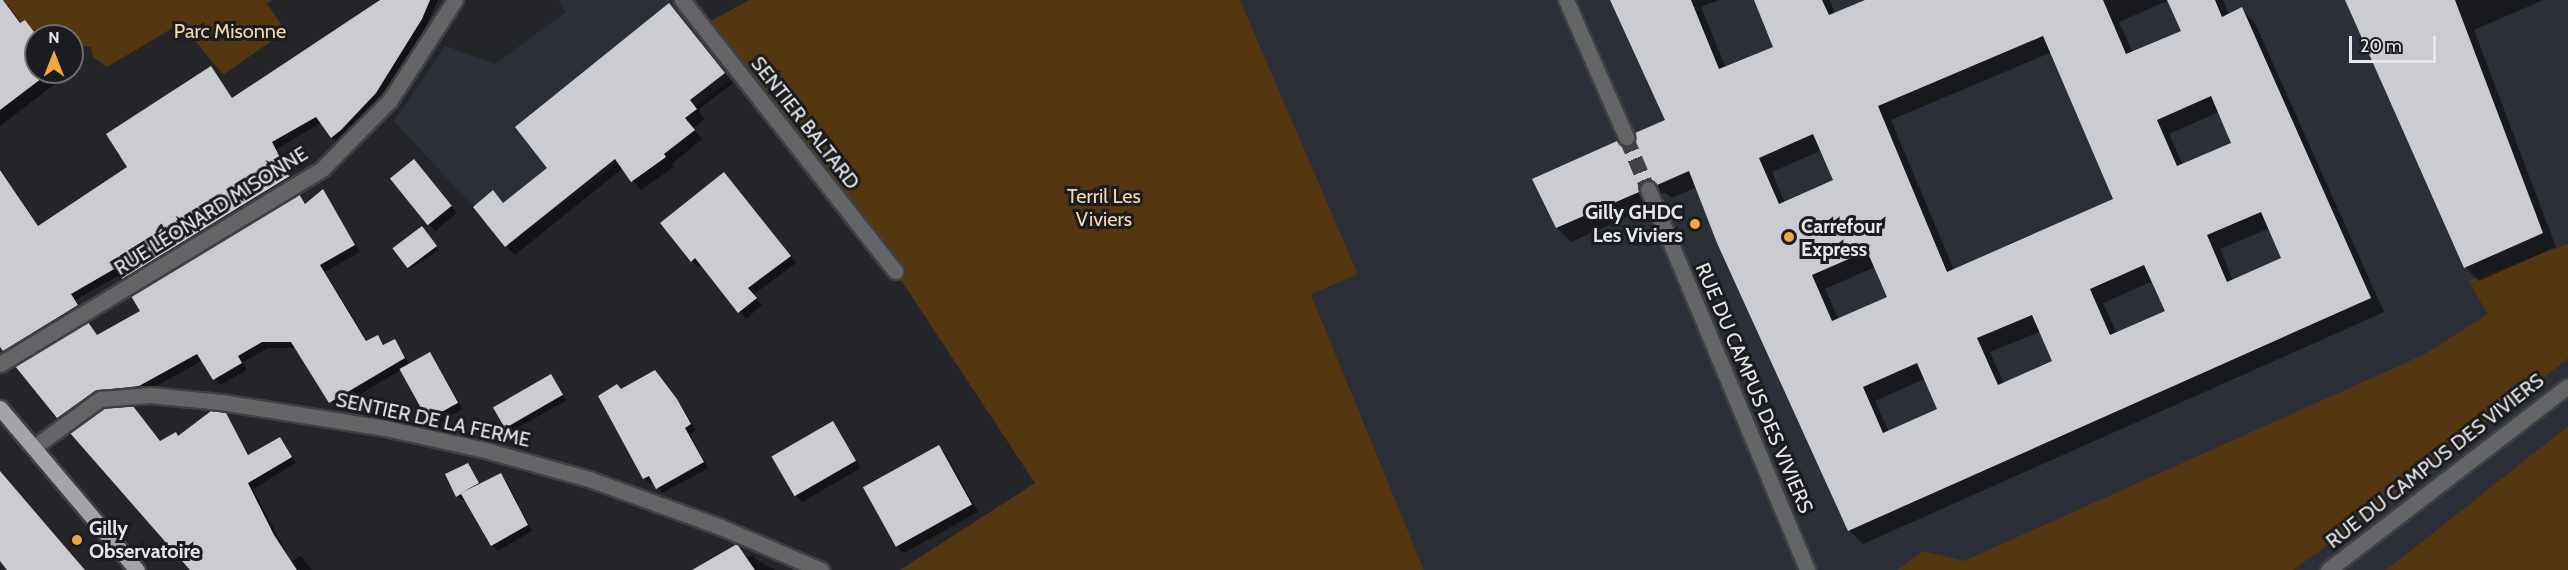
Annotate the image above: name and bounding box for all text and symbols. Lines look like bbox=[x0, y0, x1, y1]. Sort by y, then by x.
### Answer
park label: Parc Misonne bbox=[174, 19, 286, 43]
north arrow bbox=[24, 24, 84, 84]
scale bar bbox=[2352, 24, 2439, 62]
text: N bbox=[48, 28, 60, 47]
text: 20 m bbox=[2360, 35, 2402, 57]
street label: SENTIER BALTARD bbox=[746, 52, 864, 194]
street label: RUE LÉONARD MISONNE bbox=[110, 142, 312, 280]
park label: Terril Les Viviers bbox=[1067, 185, 1141, 232]
place label: Gilly GHDC Les Viviers bbox=[1585, 201, 1683, 248]
place label: Carrefour Express bbox=[1801, 214, 1882, 261]
marker: Gilly GHDC Les Viviers bbox=[1688, 217, 1702, 231]
marker: Carrefour Express bbox=[1782, 230, 1796, 244]
street label: RUE DU CAMPUS DES VIVIERS bbox=[1690, 259, 1818, 517]
street label: RUE DU CAMPUS DES VIVIERS bbox=[2321, 369, 2549, 553]
street label: SENTIER DE LA FERME bbox=[334, 388, 532, 452]
place label: Gilly Observatoire bbox=[89, 516, 200, 563]
marker: Gilly Observatoire bbox=[70, 533, 84, 547]

